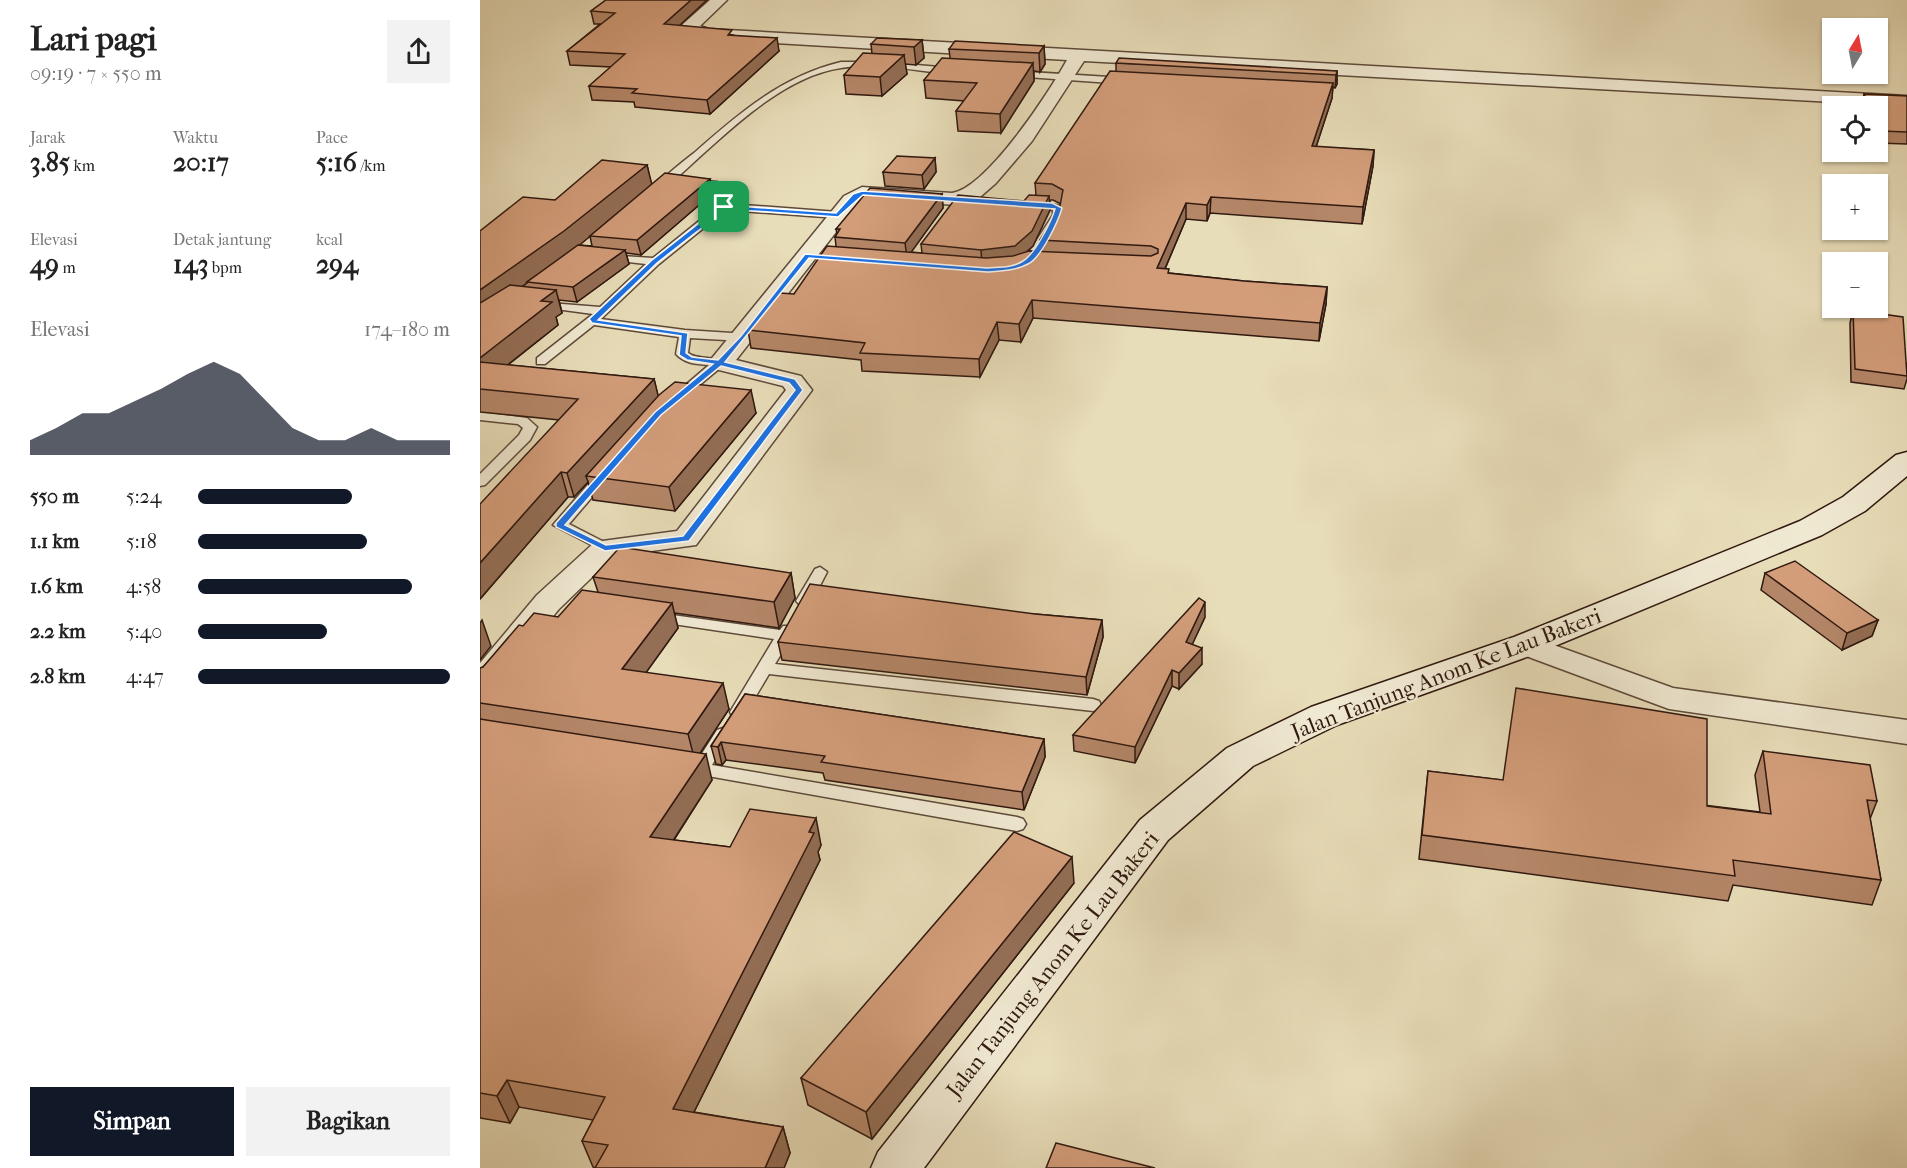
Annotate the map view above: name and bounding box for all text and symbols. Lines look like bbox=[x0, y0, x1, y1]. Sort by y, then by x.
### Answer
north arrow bbox=[1822, 18, 1888, 84]
map controls bbox=[1822, 18, 1888, 318]
text: Lari pagi bbox=[30, 20, 157, 59]
button: share bbox=[387, 20, 450, 83]
text: 09:19 · 7 × 550 m bbox=[30, 62, 162, 85]
button: locate bbox=[1822, 96, 1888, 162]
text: Jarak bbox=[30, 128, 66, 147]
text: Waktu bbox=[173, 128, 218, 147]
text: Pace bbox=[316, 128, 348, 147]
text: 3.85 bbox=[30, 147, 70, 178]
text: 20:17 bbox=[173, 147, 229, 178]
text: 5:16 bbox=[316, 147, 357, 178]
text: km bbox=[70, 156, 95, 175]
text: /km bbox=[357, 156, 386, 175]
button: + bbox=[1822, 174, 1888, 240]
pin bbox=[698, 181, 749, 232]
icon: arrive bbox=[707, 190, 740, 223]
text: Elevasi bbox=[30, 230, 78, 249]
text: Detak jantung bbox=[173, 230, 271, 249]
text: kcal bbox=[316, 230, 343, 249]
text: 49 bbox=[30, 249, 59, 280]
text: 143 bbox=[173, 249, 208, 280]
text: 294 bbox=[316, 249, 358, 280]
button: − bbox=[1822, 252, 1888, 318]
text: m bbox=[59, 258, 76, 277]
text: bpm bbox=[208, 258, 242, 277]
text: Elevasi bbox=[30, 318, 90, 341]
text: 174–180 m bbox=[364, 318, 450, 341]
text: 550 m bbox=[30, 485, 79, 508]
text: 5:24 bbox=[126, 485, 162, 508]
text: 1.1 km bbox=[30, 530, 79, 553]
text: 5:18 bbox=[126, 530, 157, 553]
text: 1.6 km bbox=[30, 575, 83, 598]
text: 4:58 bbox=[126, 575, 161, 598]
street label: Jalan Tanjung Anom Ke Lau Bakeri bbox=[1286, 603, 1605, 746]
text: 2.2 km bbox=[30, 620, 86, 643]
text: 5:40 bbox=[126, 620, 162, 643]
text: 2.8 km bbox=[30, 665, 85, 688]
text: 4:47 bbox=[126, 665, 164, 688]
street label: Jalan Tanjung Anom Ke Lau Bakeri bbox=[940, 826, 1165, 1104]
button: Simpan bbox=[30, 1087, 234, 1156]
button: Bagikan bbox=[246, 1087, 450, 1156]

